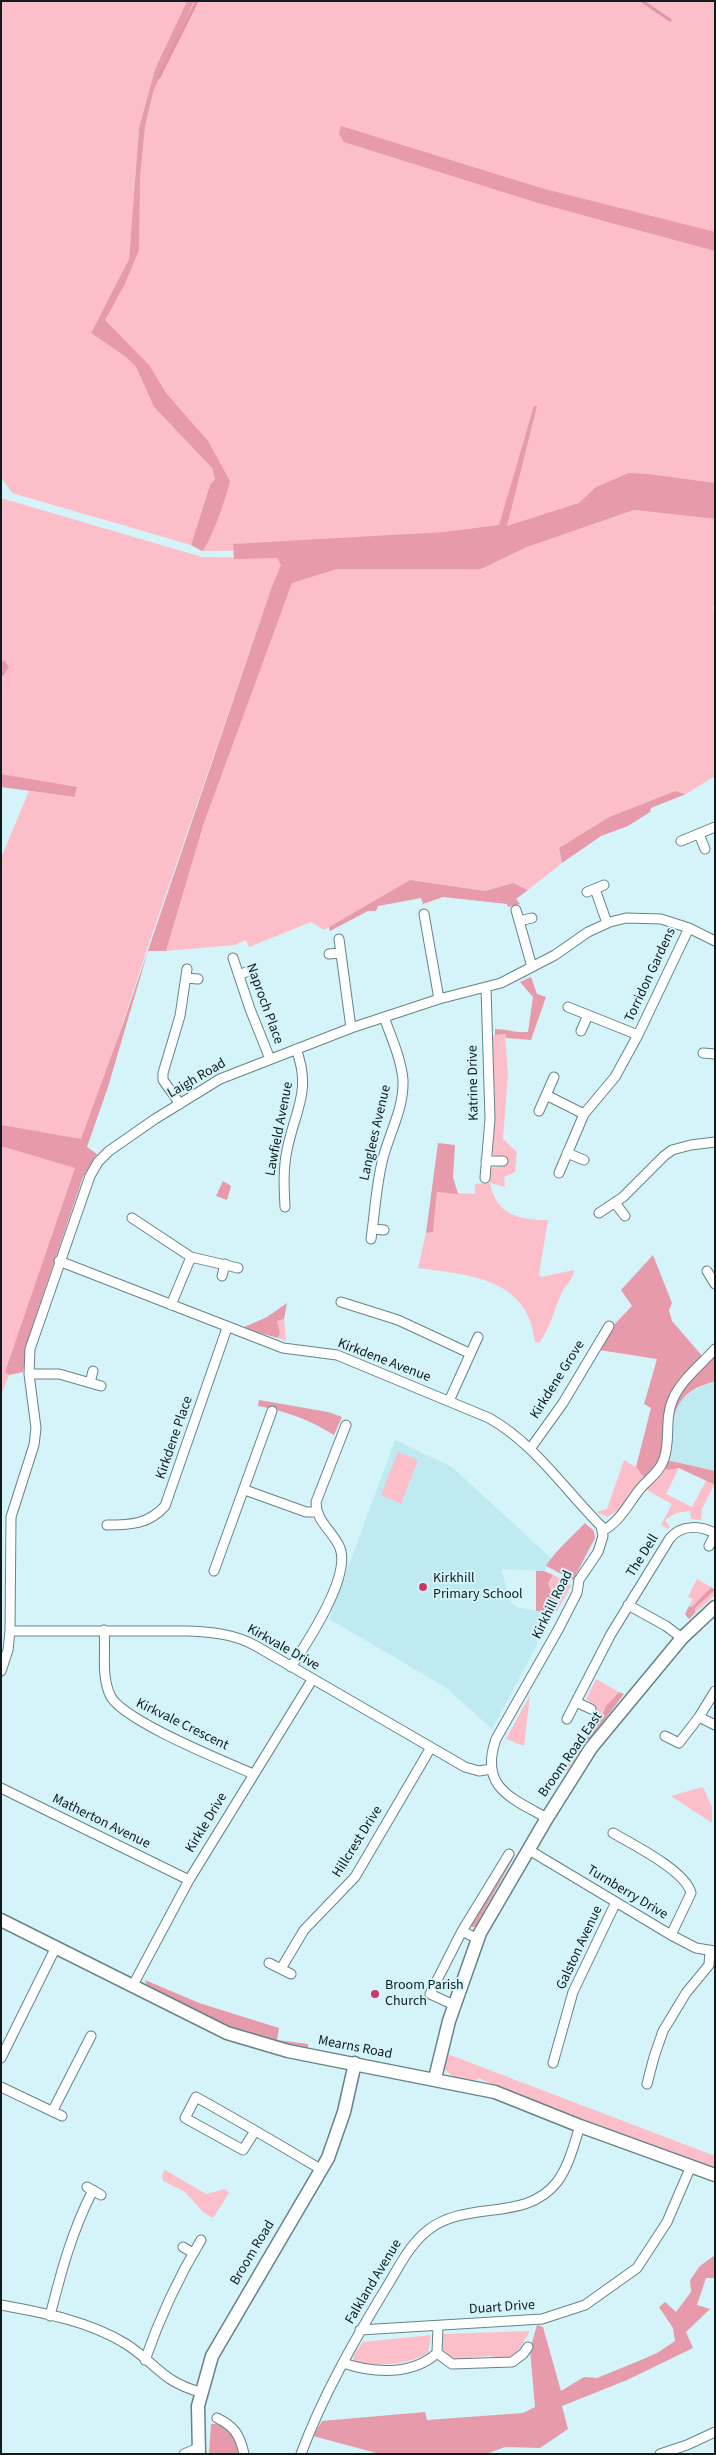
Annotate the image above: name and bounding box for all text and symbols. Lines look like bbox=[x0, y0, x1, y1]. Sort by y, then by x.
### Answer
street label: Torridon Gardens bbox=[622, 925, 680, 1025]
street label: Naproch Place bbox=[242, 961, 286, 1047]
street label: Katrine Drive bbox=[465, 1045, 483, 1121]
street label: Laigh Road bbox=[165, 1056, 229, 1102]
street label: Lawfield Avenue bbox=[263, 1080, 297, 1178]
street label: Langlees Avenue bbox=[357, 1083, 395, 1183]
street label: Kirkdene Avenue bbox=[335, 1336, 433, 1386]
street label: Kirkdene Grove bbox=[527, 1338, 589, 1422]
street label: Kirkdene Place bbox=[153, 1394, 197, 1482]
street label: The Dell bbox=[623, 1531, 663, 1581]
street label: Kirkhill Road bbox=[529, 1568, 577, 1642]
place label: Kirkhill Primary School bbox=[433, 1571, 523, 1604]
marker: Kirkhill Primary School bbox=[417, 1581, 429, 1593]
street label: Kirkvale Drive bbox=[244, 1621, 322, 1675]
street label: Kirkvale Crescent bbox=[133, 1695, 231, 1755]
street label: Broom Road East bbox=[535, 1709, 607, 1801]
street label: Kirkle Drive bbox=[183, 1790, 231, 1856]
street label: Matherton Avenue bbox=[49, 1791, 153, 1853]
street label: Hillcrest Drive bbox=[329, 1803, 387, 1881]
street label: Turnberry Drive bbox=[583, 1862, 671, 1924]
street label: Galston Avenue bbox=[553, 1903, 607, 1993]
place label: Broom Parish Church bbox=[385, 1978, 464, 2010]
marker: Broom Parish Church bbox=[369, 1988, 381, 2000]
street label: Mearns Road bbox=[316, 2033, 394, 2063]
street label: Broom Road bbox=[227, 2218, 279, 2288]
street label: Falkland Avenue bbox=[342, 2237, 406, 2327]
street label: Duart Drive bbox=[468, 2297, 536, 2319]

